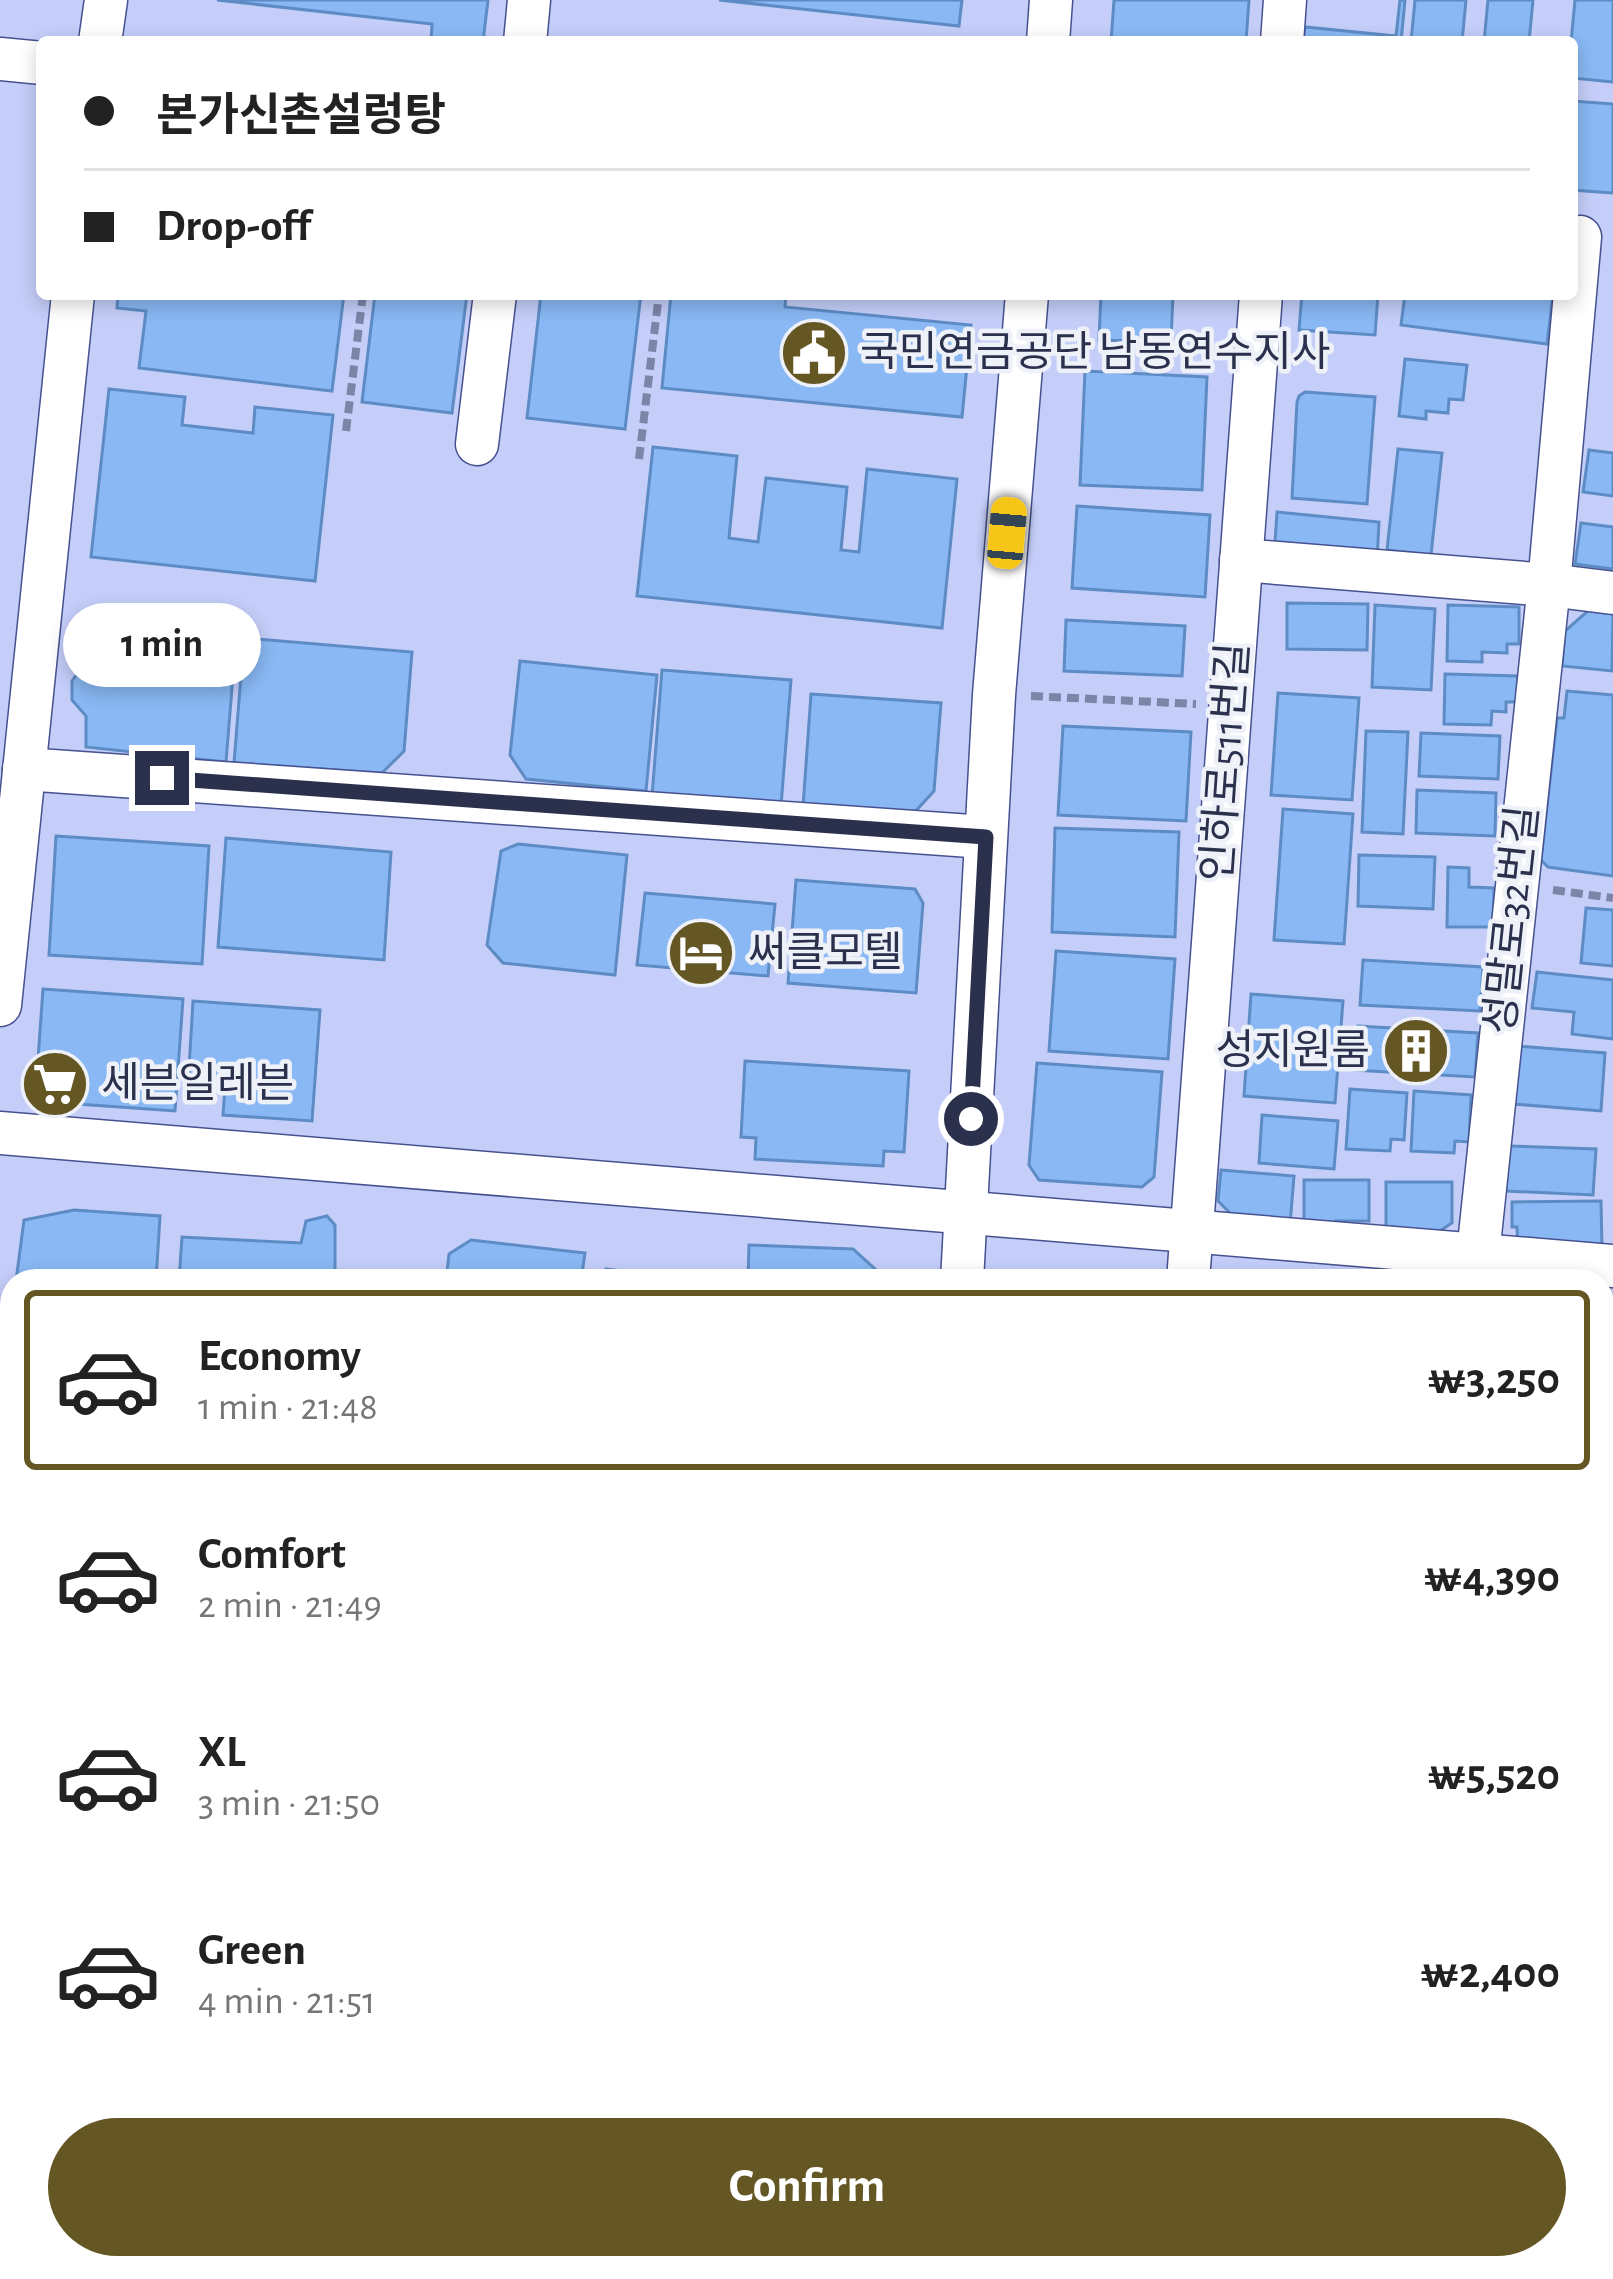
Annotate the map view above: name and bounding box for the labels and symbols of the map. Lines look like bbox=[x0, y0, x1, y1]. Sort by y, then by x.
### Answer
public building icon: 국민연금공단 남동연수지사 bbox=[779, 318, 849, 388]
place label: 국민연금공단 남동연수지사 bbox=[860, 330, 1331, 374]
car bbox=[986, 496, 1028, 570]
callout: 1 min bbox=[63, 604, 261, 688]
street label: 인하로511번길 bbox=[1196, 641, 1255, 883]
route end bbox=[135, 751, 189, 805]
street label: 성말로32번길 bbox=[1478, 804, 1545, 1036]
hotel icon: 써클모텔 bbox=[666, 918, 736, 988]
place label: 써클모텔 bbox=[748, 931, 903, 974]
building icon: 성지원룸 bbox=[1381, 1016, 1451, 1086]
place label: 성지원룸 bbox=[1215, 1028, 1370, 1072]
supermarket icon: 세븐일레븐 bbox=[20, 1049, 90, 1119]
place label: 세븐일레븐 bbox=[101, 1061, 294, 1105]
route start bbox=[944, 1092, 998, 1146]

